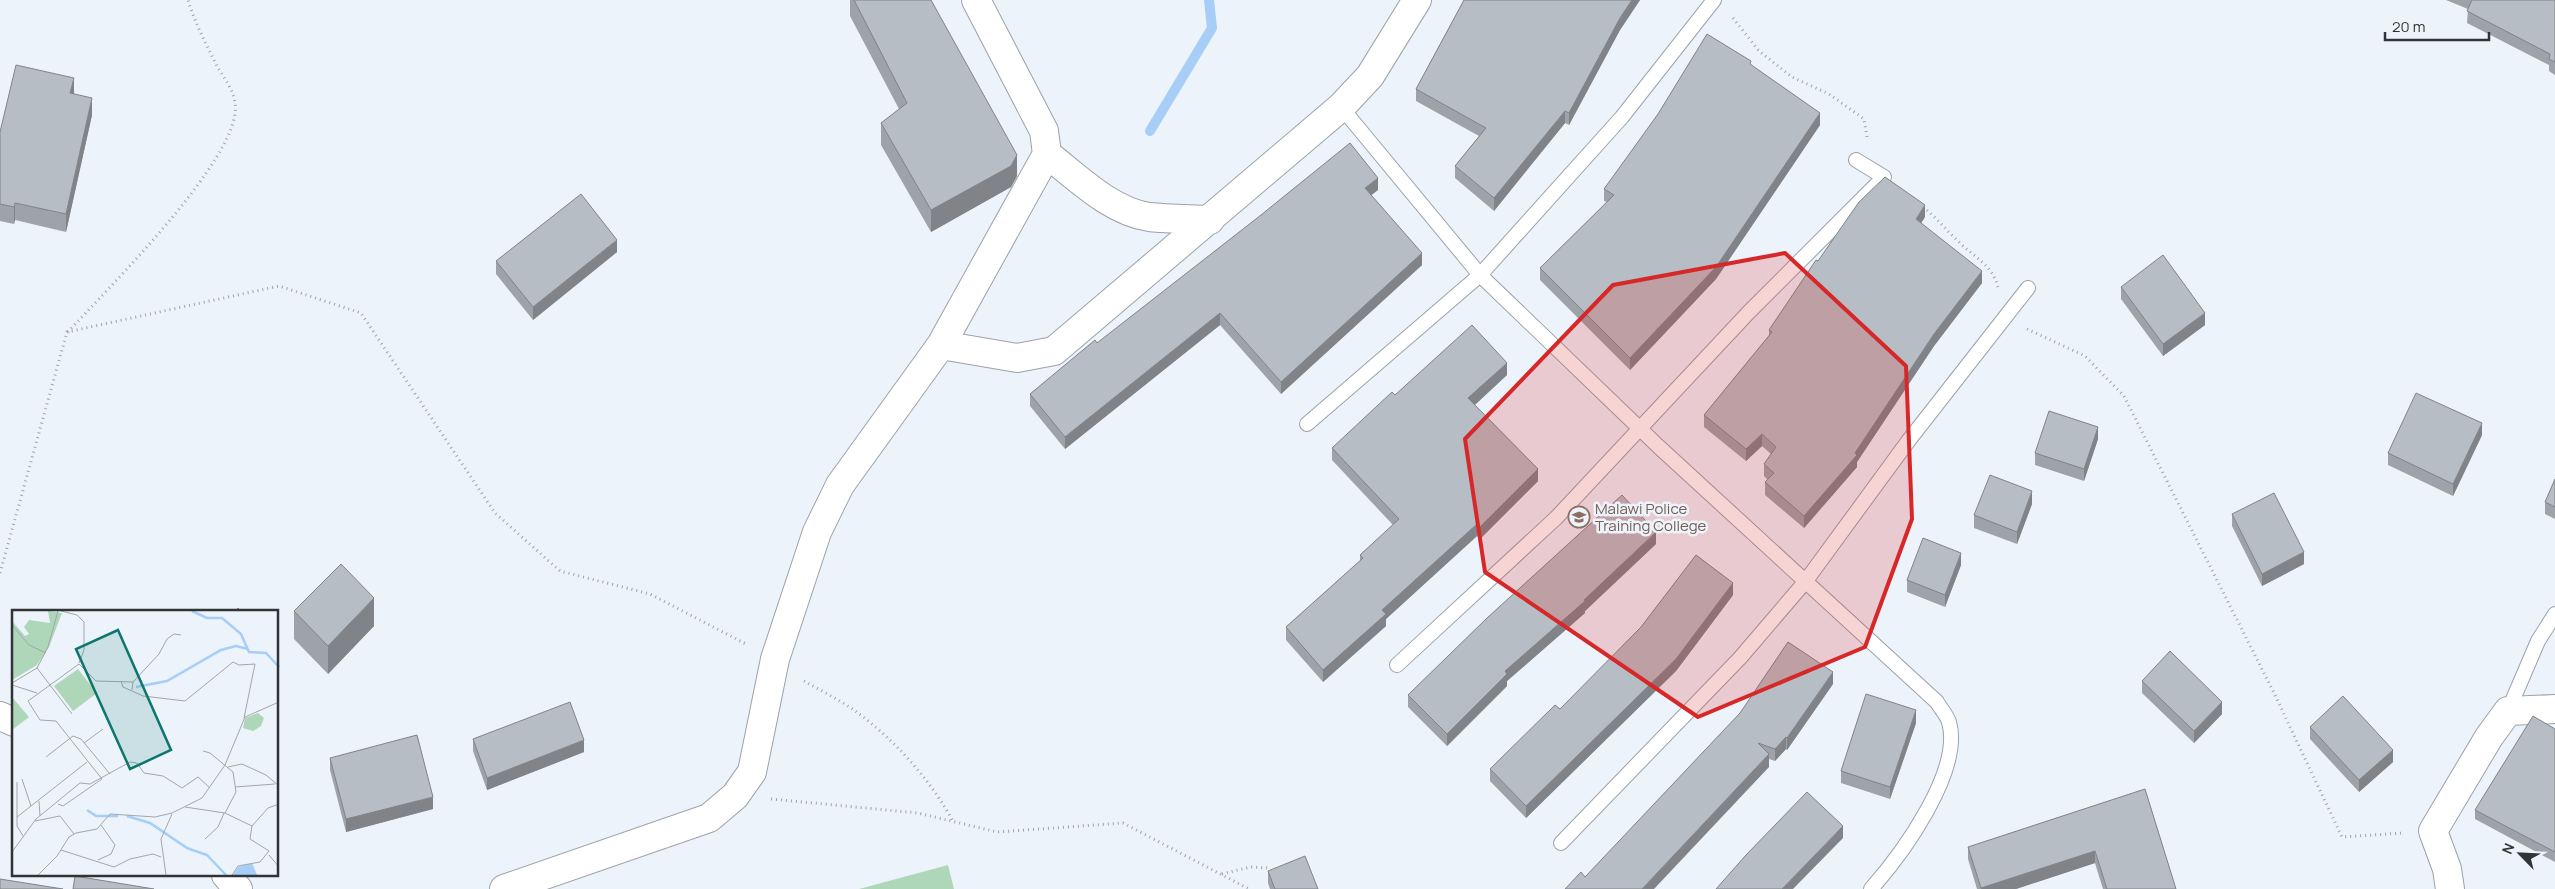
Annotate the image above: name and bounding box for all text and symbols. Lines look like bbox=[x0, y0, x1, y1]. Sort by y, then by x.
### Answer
scale bar bbox=[2385, 10, 2489, 42]
text: 20 m bbox=[2392, 16, 2425, 37]
place label: Malawi Police Training College bbox=[1595, 498, 1707, 536]
school or university icon: Malawi Police Training College bbox=[1567, 505, 1591, 529]
inset map bbox=[12, 610, 279, 876]
north arrow bbox=[2495, 829, 2545, 879]
text: N bbox=[2497, 840, 2518, 857]

